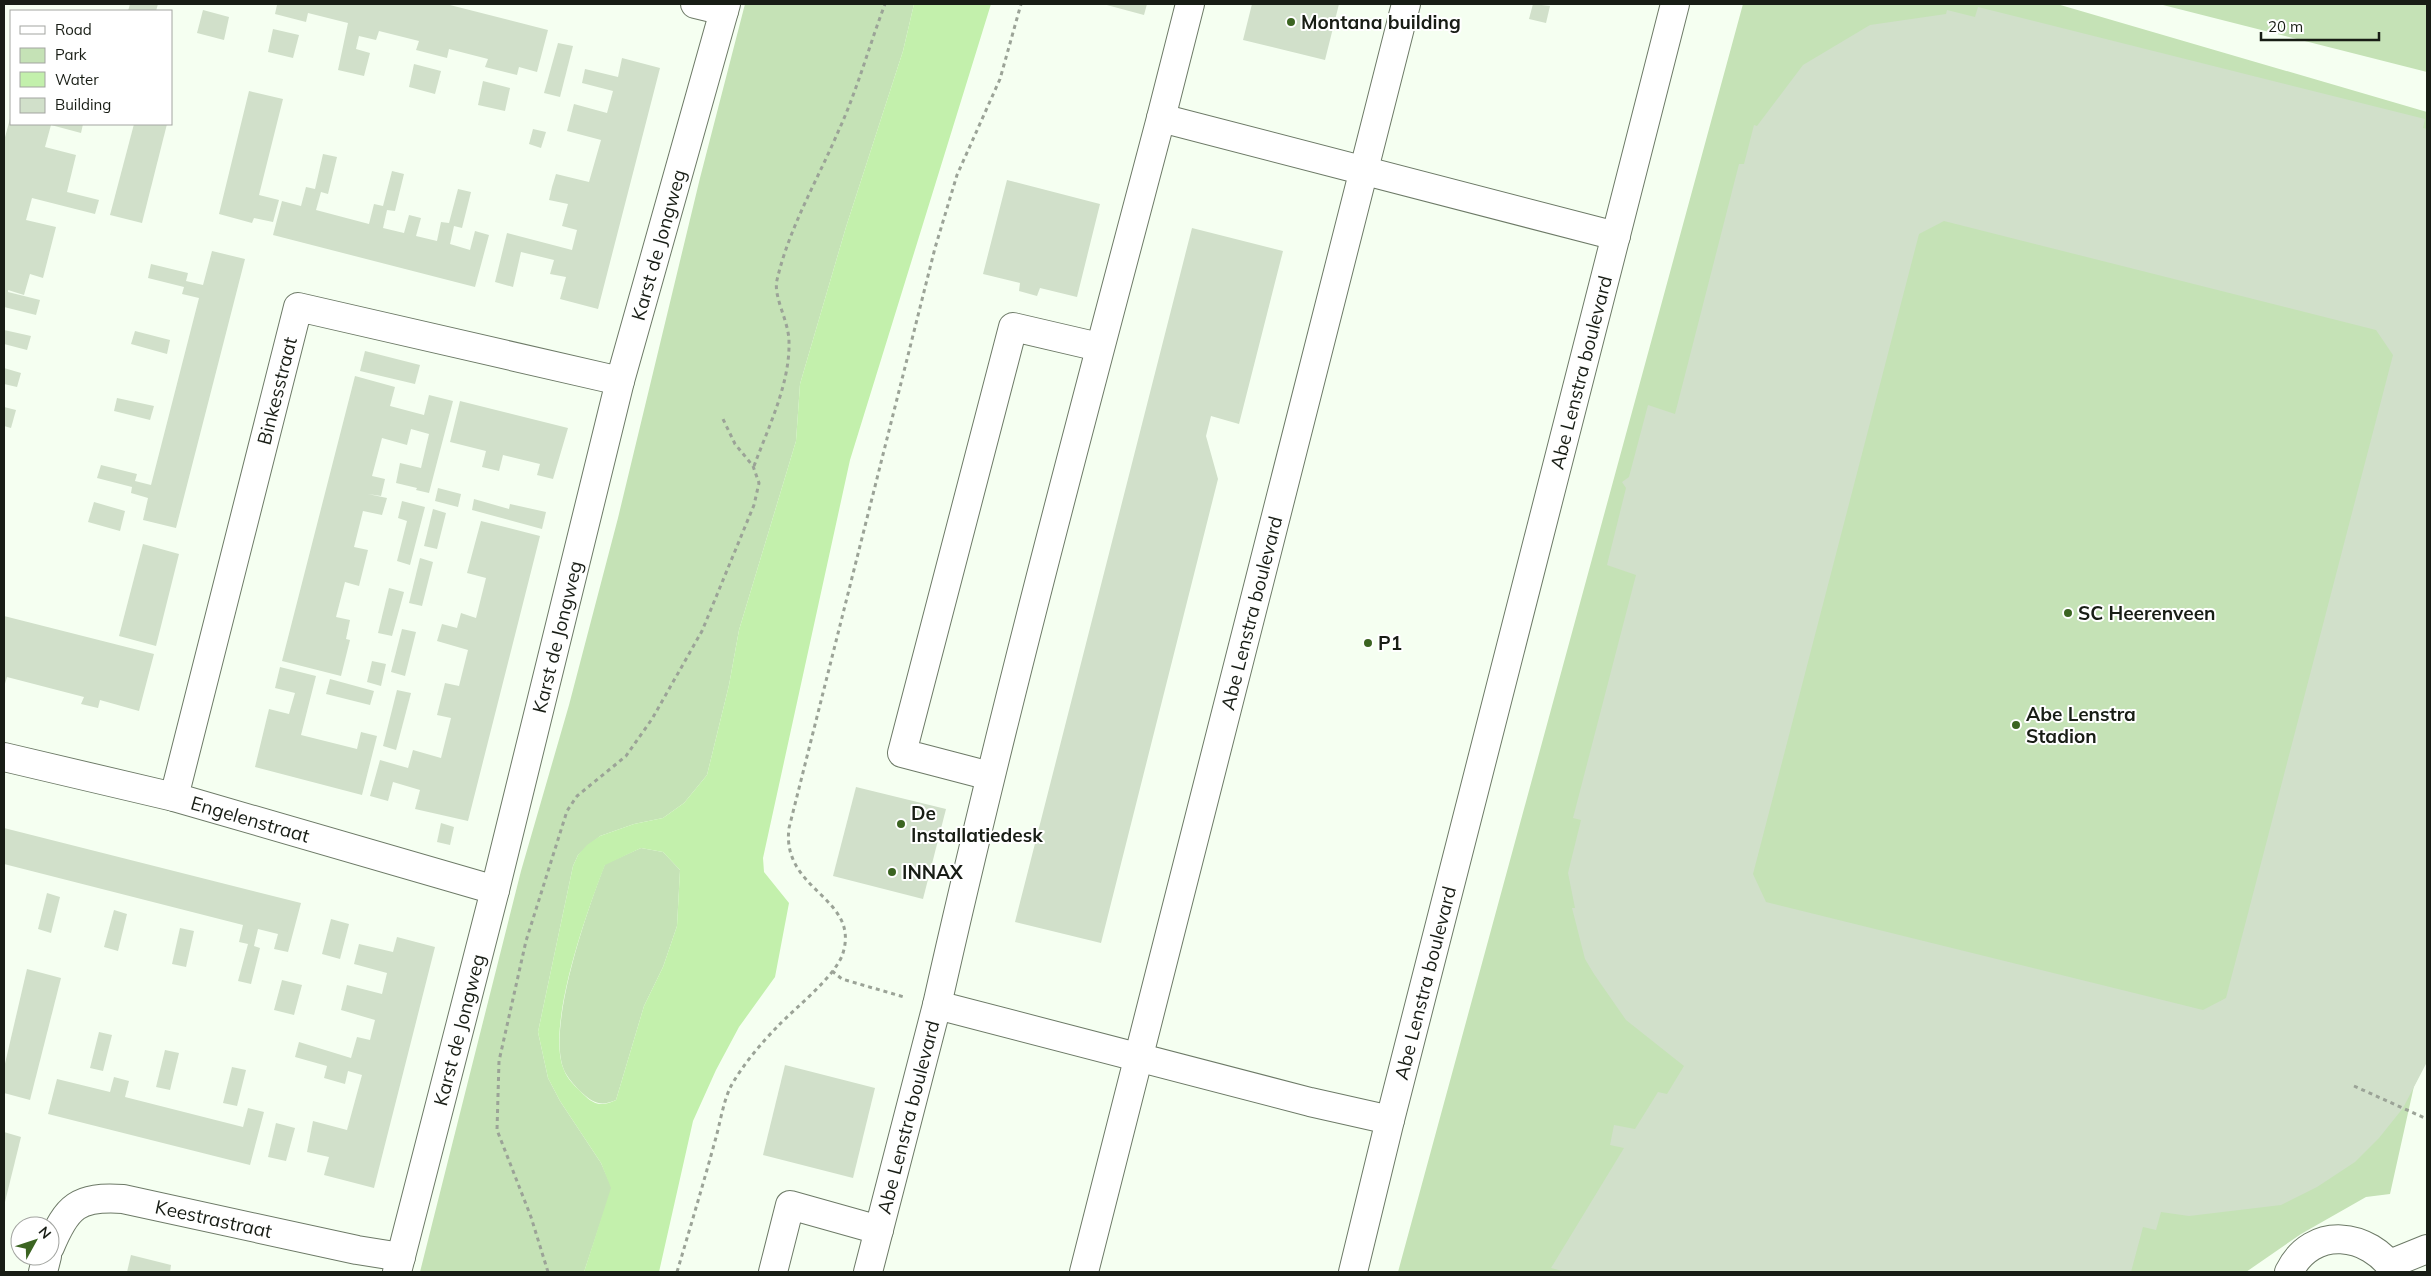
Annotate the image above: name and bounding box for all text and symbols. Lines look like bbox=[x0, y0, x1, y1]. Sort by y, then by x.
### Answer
legend bbox=[10, 10, 172, 125]
place label: Montana building bbox=[1301, 10, 1461, 34]
scale bar bbox=[2261, 10, 2378, 42]
marker: Montana building bbox=[1285, 16, 1297, 28]
text: 20 m bbox=[2268, 17, 2303, 36]
text: Road bbox=[55, 20, 92, 39]
text: Park bbox=[55, 45, 87, 64]
text: Water bbox=[55, 70, 99, 89]
text: Building bbox=[55, 95, 111, 114]
street label: Karst de Jongweg bbox=[626, 167, 691, 323]
street label: Abe Lenstra boulevard bbox=[1545, 273, 1617, 472]
street label: Binkesstraat bbox=[252, 334, 302, 447]
street label: Abe Lenstra boulevard bbox=[1215, 513, 1288, 712]
street label: Karst de Jongweg bbox=[527, 558, 587, 715]
place label: SC Heerenveen bbox=[2078, 601, 2216, 625]
marker: SC Heerenveen bbox=[2062, 607, 2074, 619]
place label: P1 bbox=[1378, 631, 1402, 655]
marker: P1 bbox=[1362, 637, 1374, 649]
place label: Abe Lenstra Stadion bbox=[2026, 702, 2136, 748]
marker: Abe Lenstra Stadion bbox=[2010, 719, 2022, 731]
street label: Engelenstraat bbox=[188, 791, 313, 848]
place label: De Installatiedesk bbox=[911, 801, 1043, 847]
marker: De Installatiedesk bbox=[895, 818, 907, 830]
place label: INNAX bbox=[902, 860, 963, 884]
marker: INNAX bbox=[886, 866, 898, 878]
street label: Abe Lenstra boulevard bbox=[1389, 883, 1461, 1082]
street label: Karst de Jongweg bbox=[428, 951, 490, 1108]
street label: Abe Lenstra boulevard bbox=[872, 1018, 945, 1216]
street label: Keestrastraat bbox=[153, 1194, 275, 1243]
north arrow bbox=[10, 1216, 60, 1266]
text: N bbox=[35, 1223, 55, 1242]

